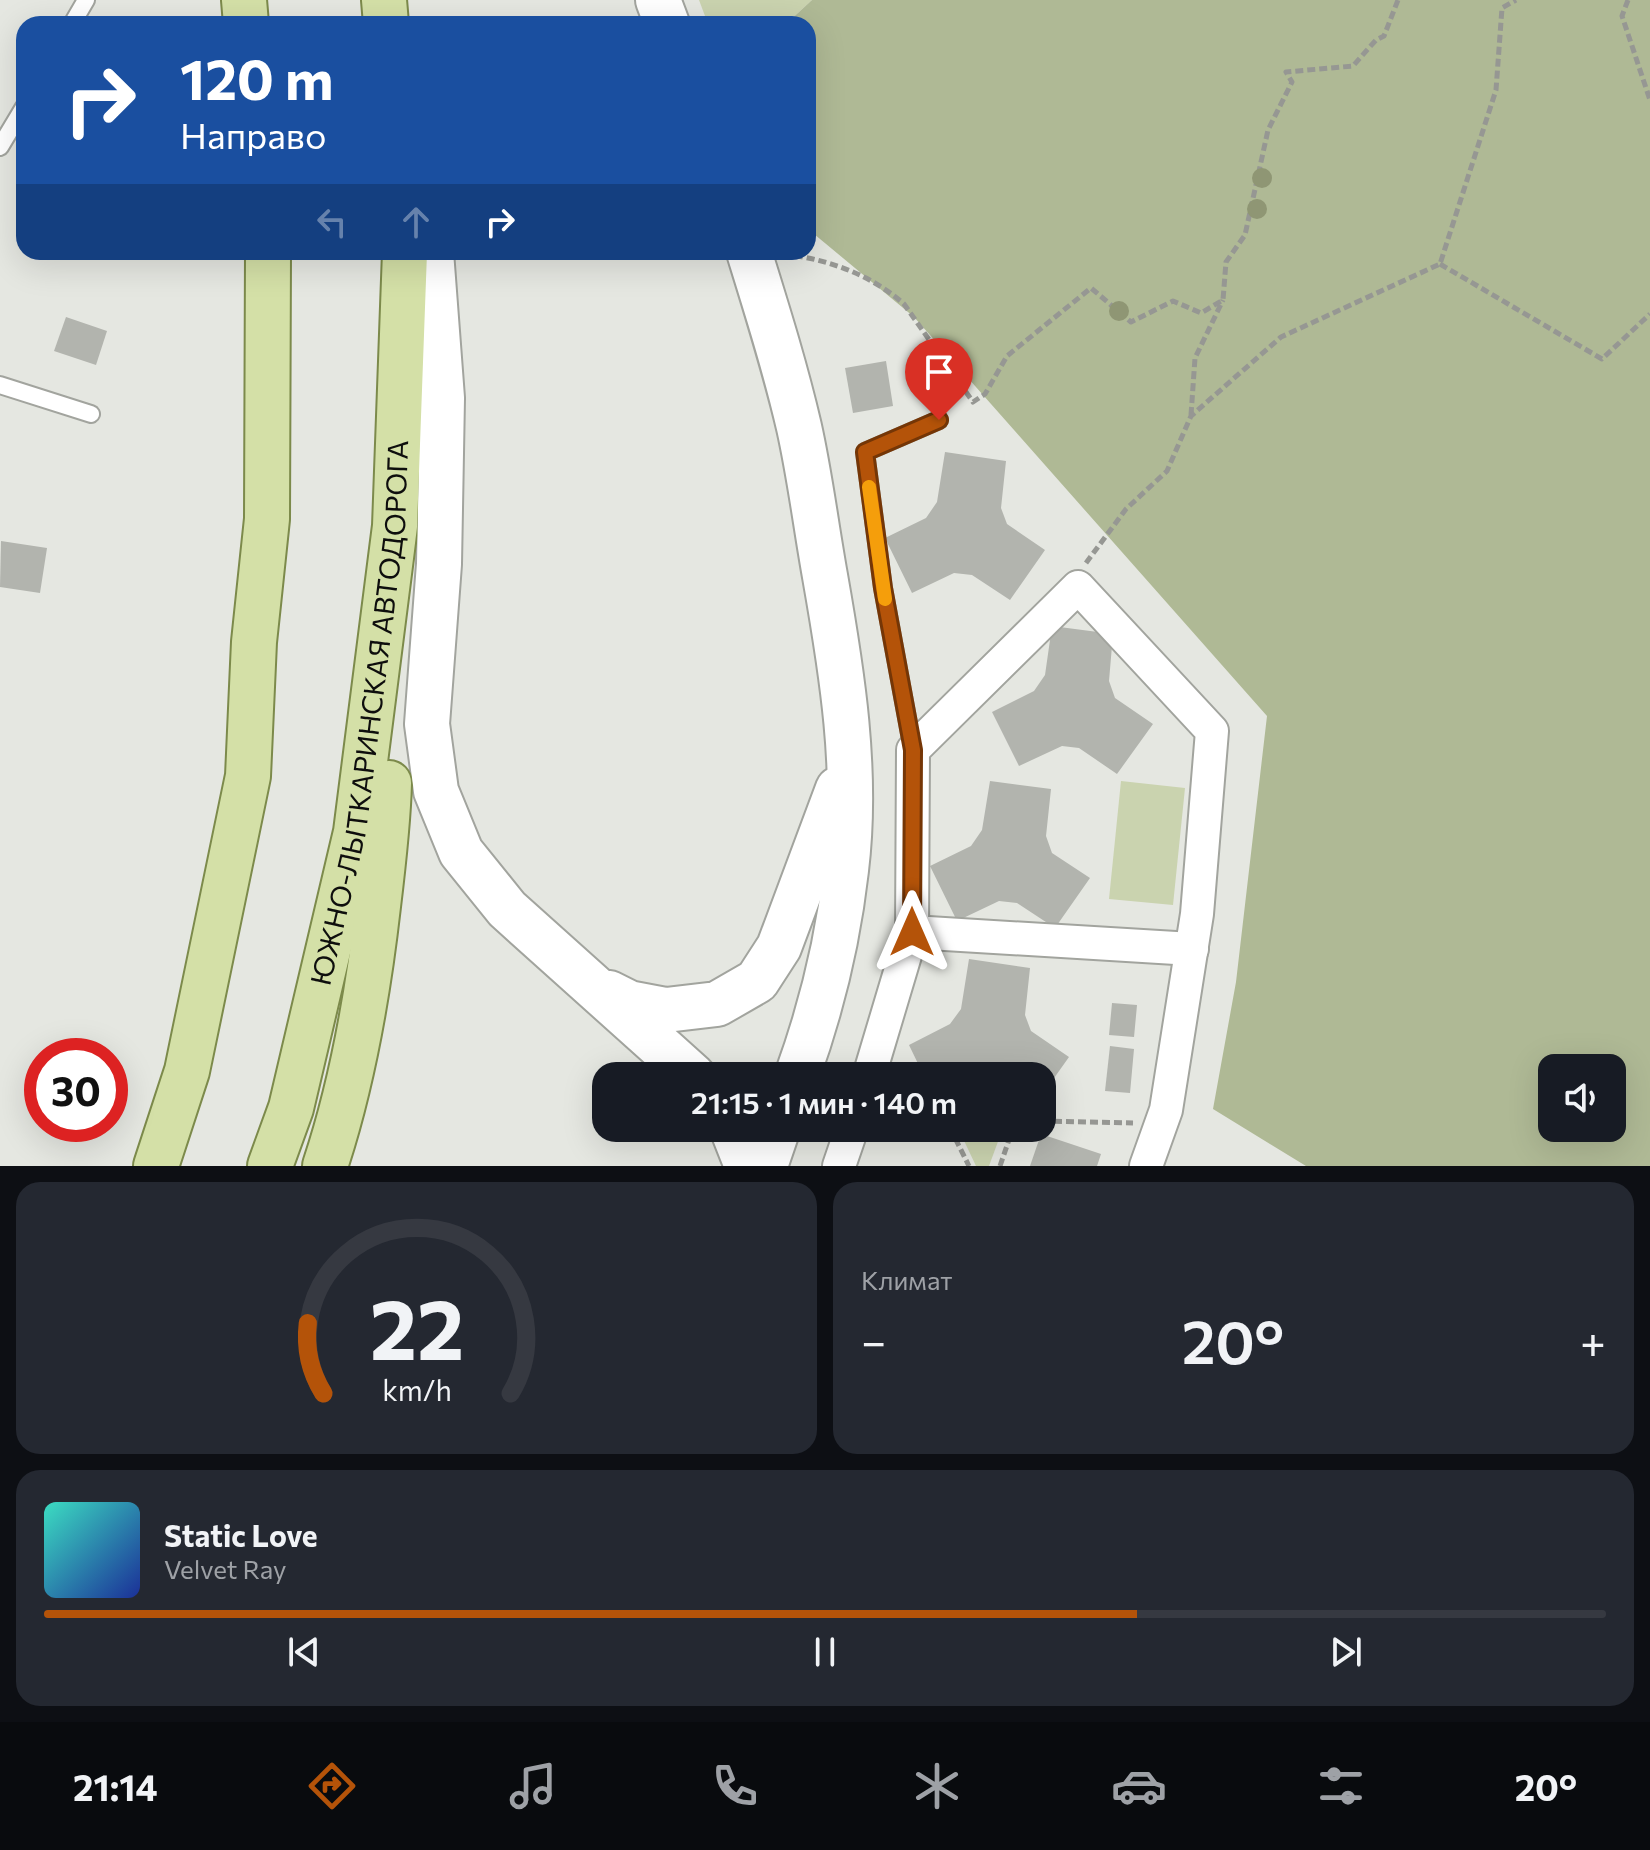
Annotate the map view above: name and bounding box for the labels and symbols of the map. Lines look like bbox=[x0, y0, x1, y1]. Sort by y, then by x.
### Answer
pin bbox=[905, 338, 973, 420]
street label: ЮЖНО-ЛЫТКАРИНСКАЯ АВТОДОРОГА bbox=[302, 439, 414, 988]
position arrow bbox=[870, 890, 954, 974]
speed limit sign: 30 bbox=[24, 1038, 128, 1142]

